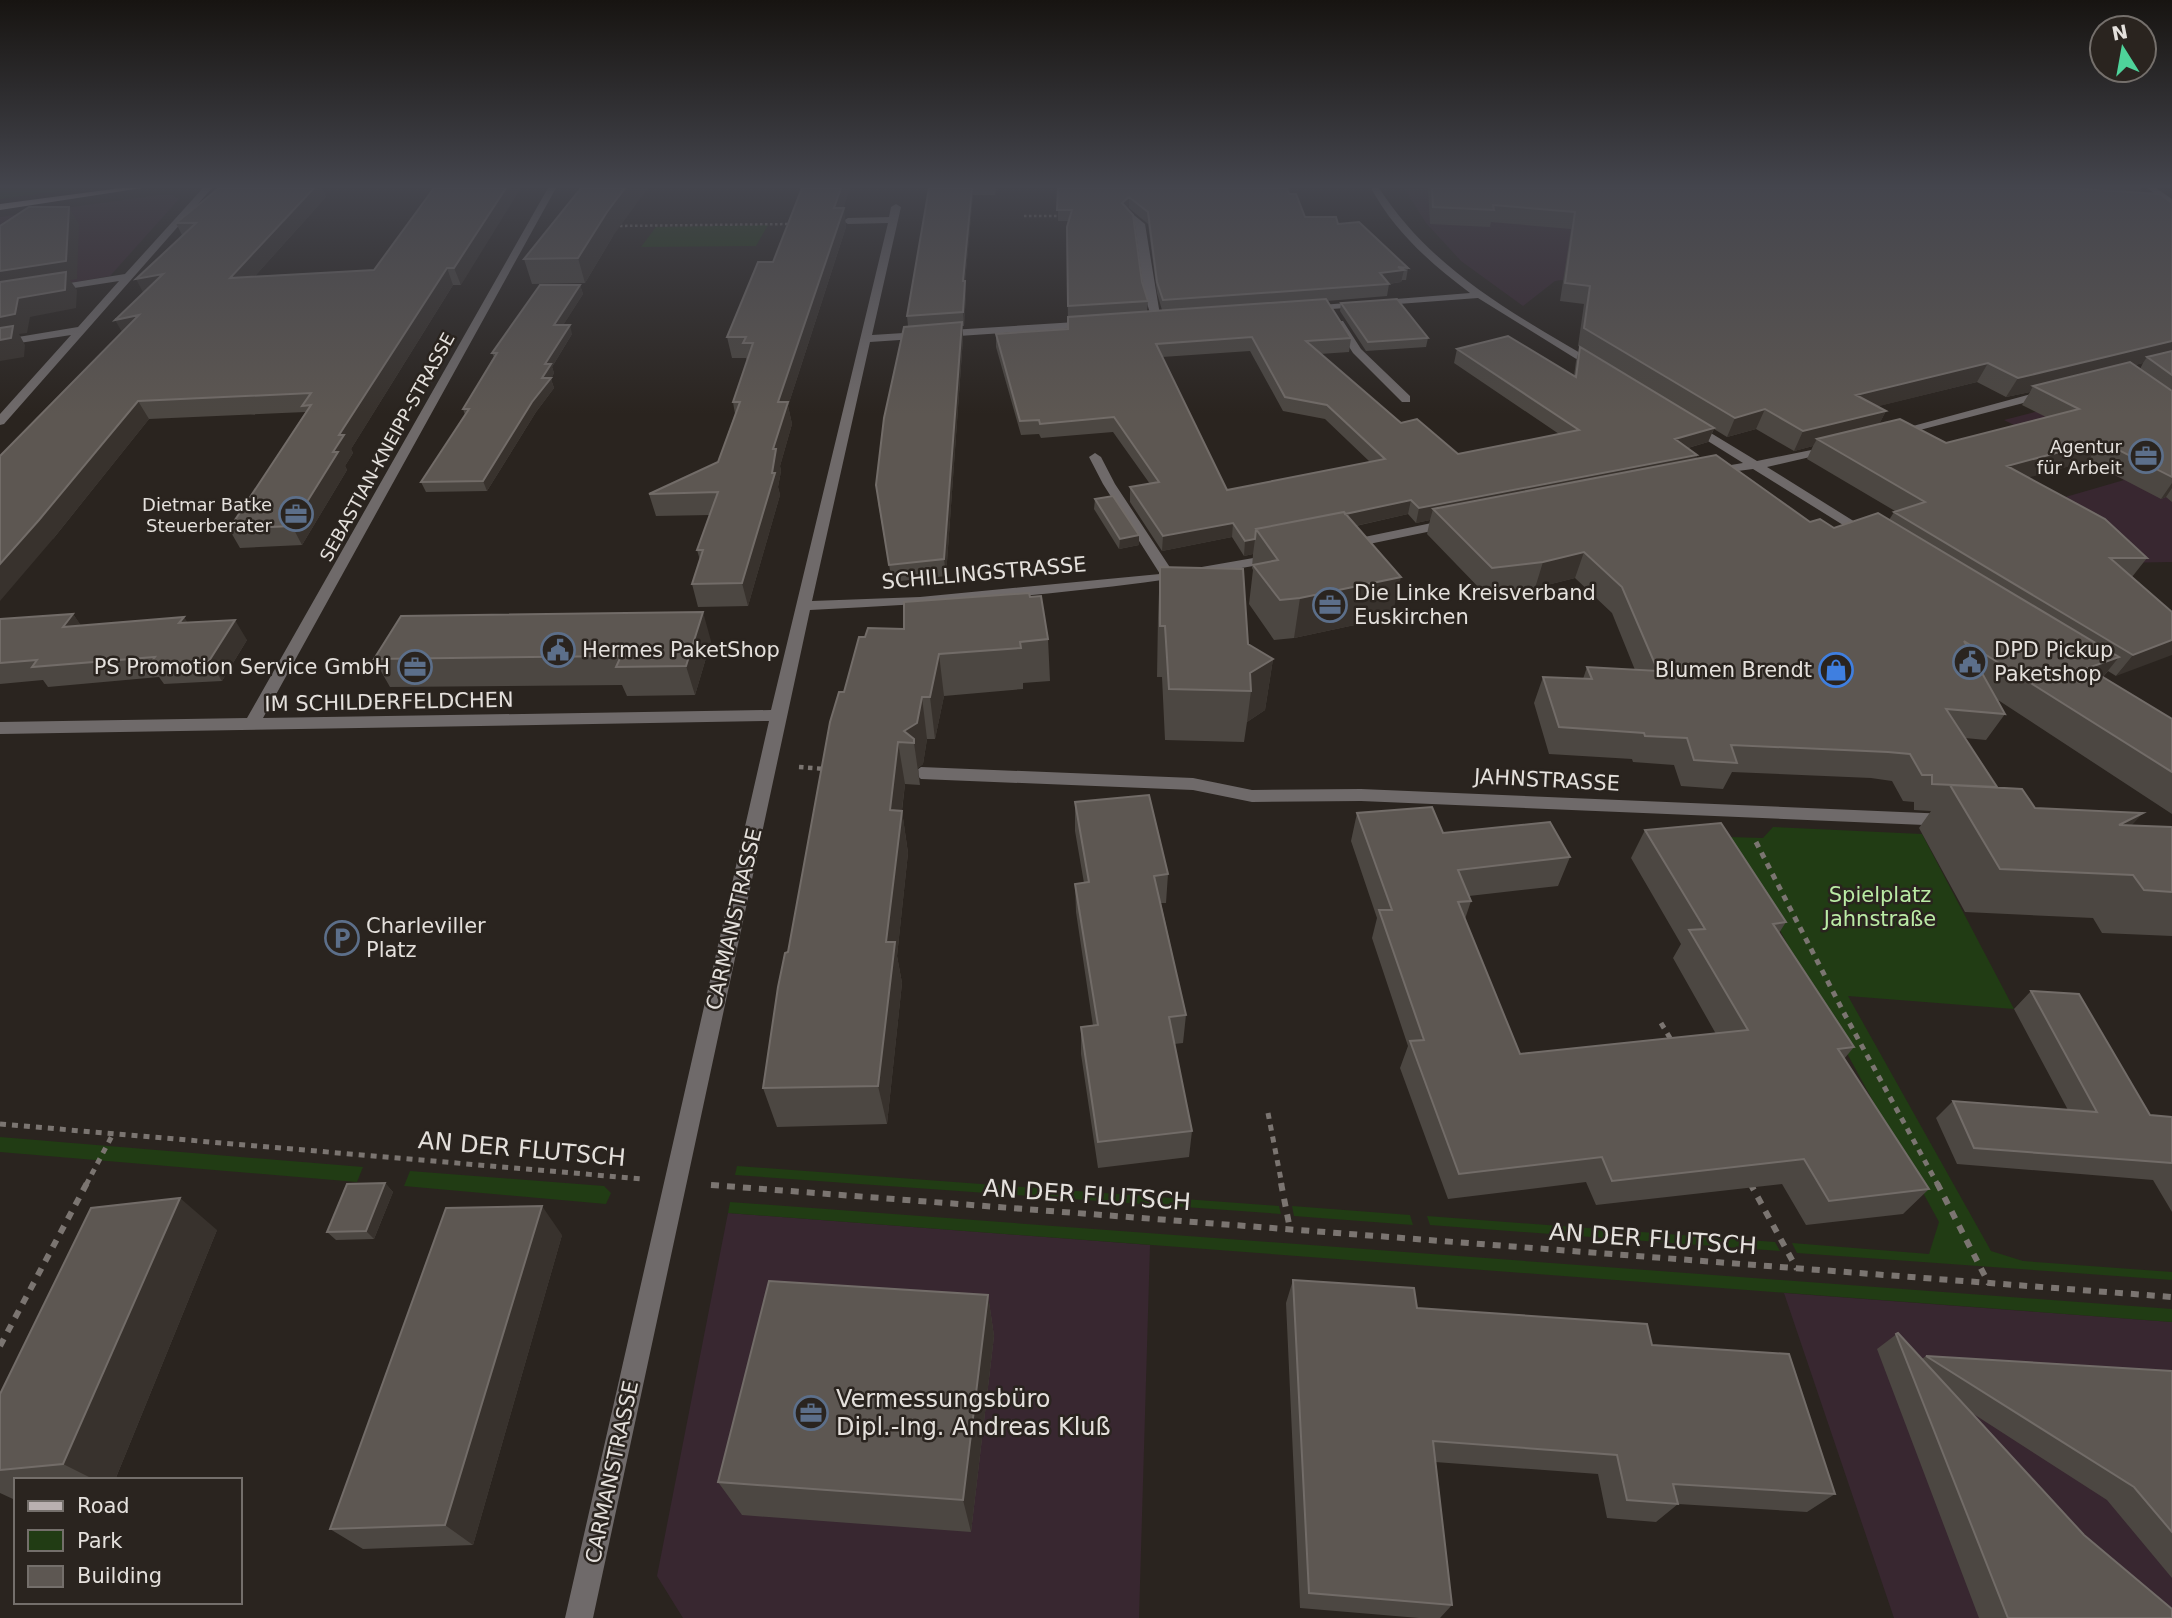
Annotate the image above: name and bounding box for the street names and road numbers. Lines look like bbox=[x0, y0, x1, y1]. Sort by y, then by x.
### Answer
street label: SEBASTIAN-KNEIPP-STRASSE bbox=[315, 329, 459, 565]
street label: SCHILLINGSTRASSE bbox=[880, 552, 1088, 594]
street label: IM SCHILDERFELDCHEN bbox=[264, 688, 514, 716]
street label: JAHNSTRASSE bbox=[1472, 764, 1620, 796]
street label: CARMANSTRASSE bbox=[701, 826, 767, 1012]
street label: AN DER FLUTSCH bbox=[417, 1126, 627, 1172]
street label: AN DER FLUTSCH bbox=[982, 1174, 1192, 1216]
street label: AN DER FLUTSCH bbox=[1548, 1218, 1758, 1260]
street label: CARMANSTRASSE bbox=[581, 1379, 643, 1565]

